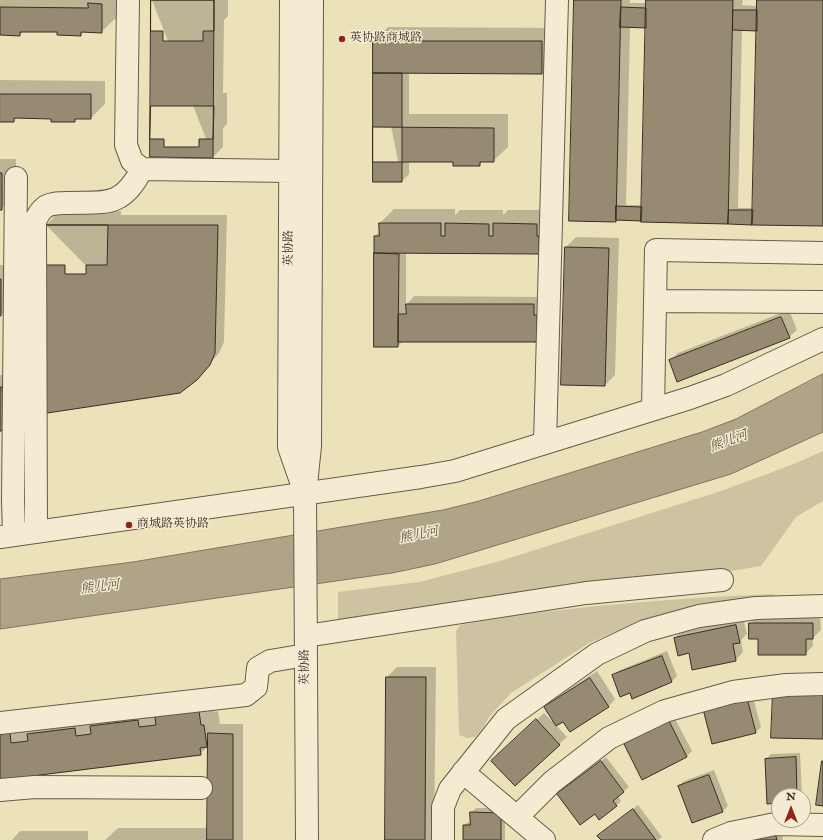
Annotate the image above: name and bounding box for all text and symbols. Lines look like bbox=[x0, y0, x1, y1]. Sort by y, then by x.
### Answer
place label: 英协路商城路 bbox=[350, 32, 422, 46]
marker: 英协路商城路 bbox=[337, 34, 347, 44]
street label: 英协路 bbox=[283, 230, 297, 266]
water label: 熊儿河 bbox=[708, 428, 750, 456]
place label: 商城路英协路 bbox=[137, 518, 209, 532]
marker: 商城路英协路 bbox=[124, 520, 134, 530]
water label: 熊儿河 bbox=[398, 525, 440, 547]
water label: 熊儿河 bbox=[80, 578, 120, 598]
street label: 英协路 bbox=[299, 649, 313, 685]
north arrow bbox=[771, 788, 811, 828]
text: N bbox=[786, 790, 796, 804]

